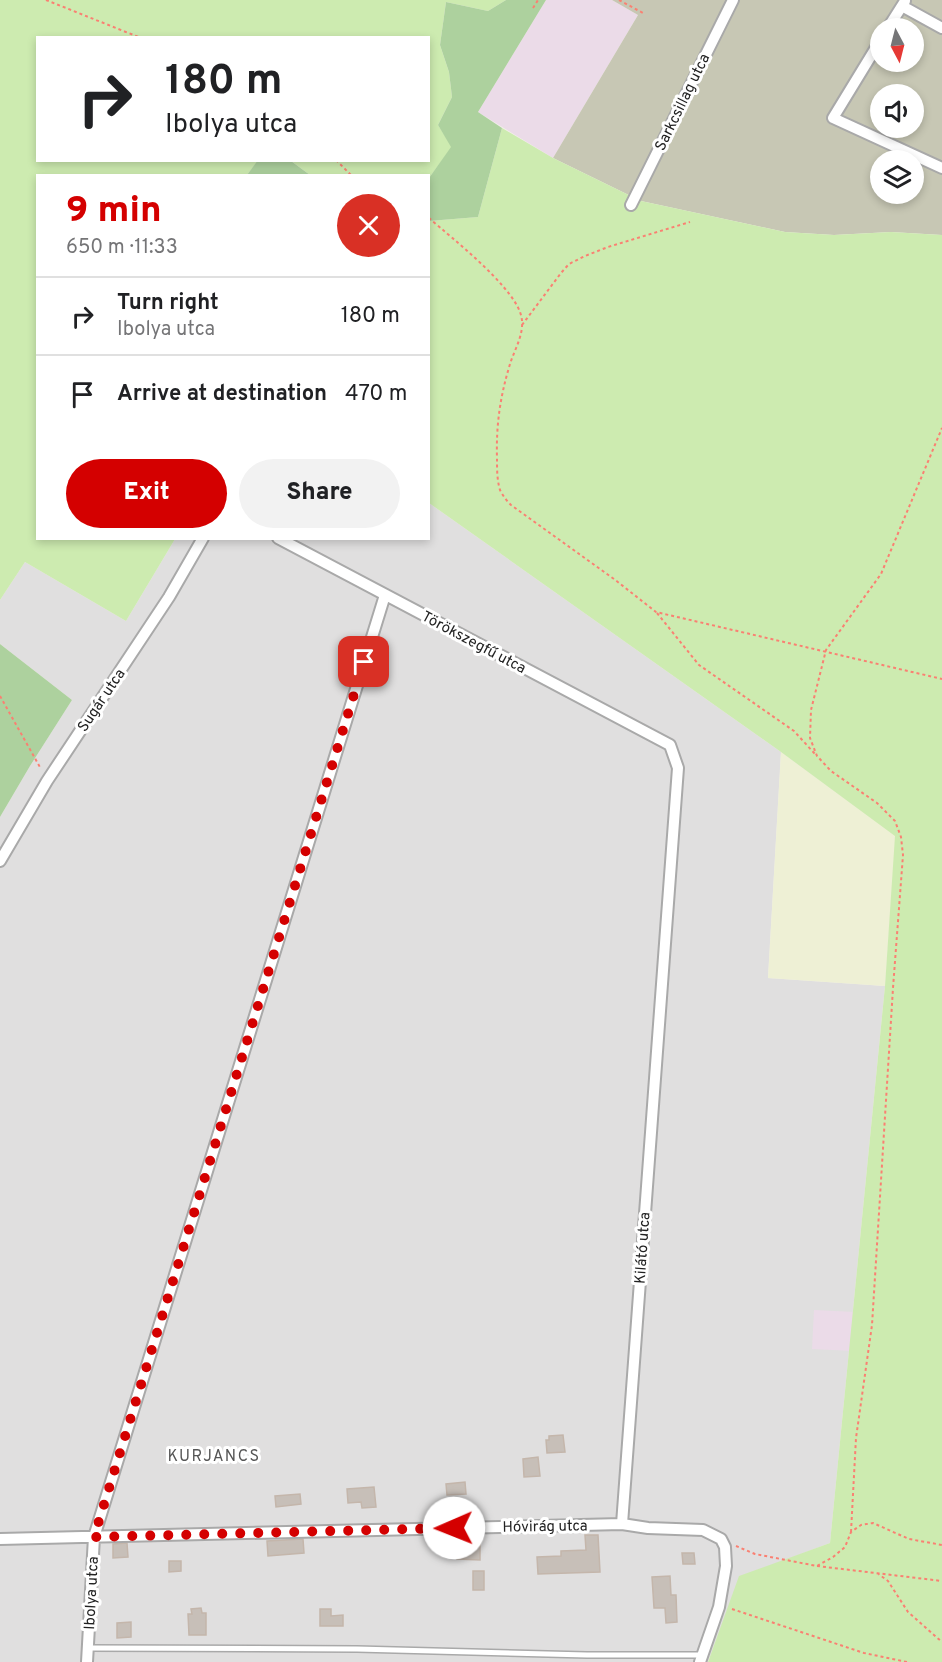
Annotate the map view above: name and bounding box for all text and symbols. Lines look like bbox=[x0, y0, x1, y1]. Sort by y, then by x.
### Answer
north arrow bbox=[870, 18, 924, 72]
map controls bbox=[870, 18, 924, 204]
street label: Sarkcsillag utca bbox=[652, 51, 715, 154]
text: 180 m bbox=[165, 56, 282, 109]
icon: right bbox=[66, 60, 144, 138]
button: sound bbox=[870, 84, 924, 138]
text: Ibolya utca bbox=[165, 108, 297, 142]
button: layers bbox=[870, 150, 924, 204]
text: 9 min bbox=[66, 189, 162, 235]
button: close bbox=[337, 194, 400, 257]
text: 650 m · 11:33 bbox=[66, 235, 178, 261]
text: Turn right bbox=[117, 290, 219, 317]
icon: right bbox=[66, 300, 99, 333]
text: 180 m bbox=[341, 303, 400, 330]
text: Ibolya utca bbox=[117, 317, 215, 343]
icon: arrive bbox=[66, 378, 99, 411]
text: Arrive at destination bbox=[117, 381, 327, 408]
text: 470 m bbox=[345, 381, 407, 408]
button: Exit bbox=[66, 459, 227, 528]
button: Share bbox=[239, 459, 400, 528]
street label: Törökszegfű utca bbox=[418, 608, 529, 679]
pin bbox=[338, 636, 389, 687]
icon: arrive bbox=[347, 645, 380, 678]
street label: Sugár utca bbox=[74, 666, 130, 736]
street label: Kilátó utca bbox=[632, 1211, 655, 1285]
district label: KURJANCS bbox=[167, 1447, 261, 1467]
position arrow bbox=[422, 1496, 486, 1560]
street label: Hóvirág utca bbox=[502, 1517, 588, 1538]
street label: Ibolya utca bbox=[81, 1556, 104, 1630]

